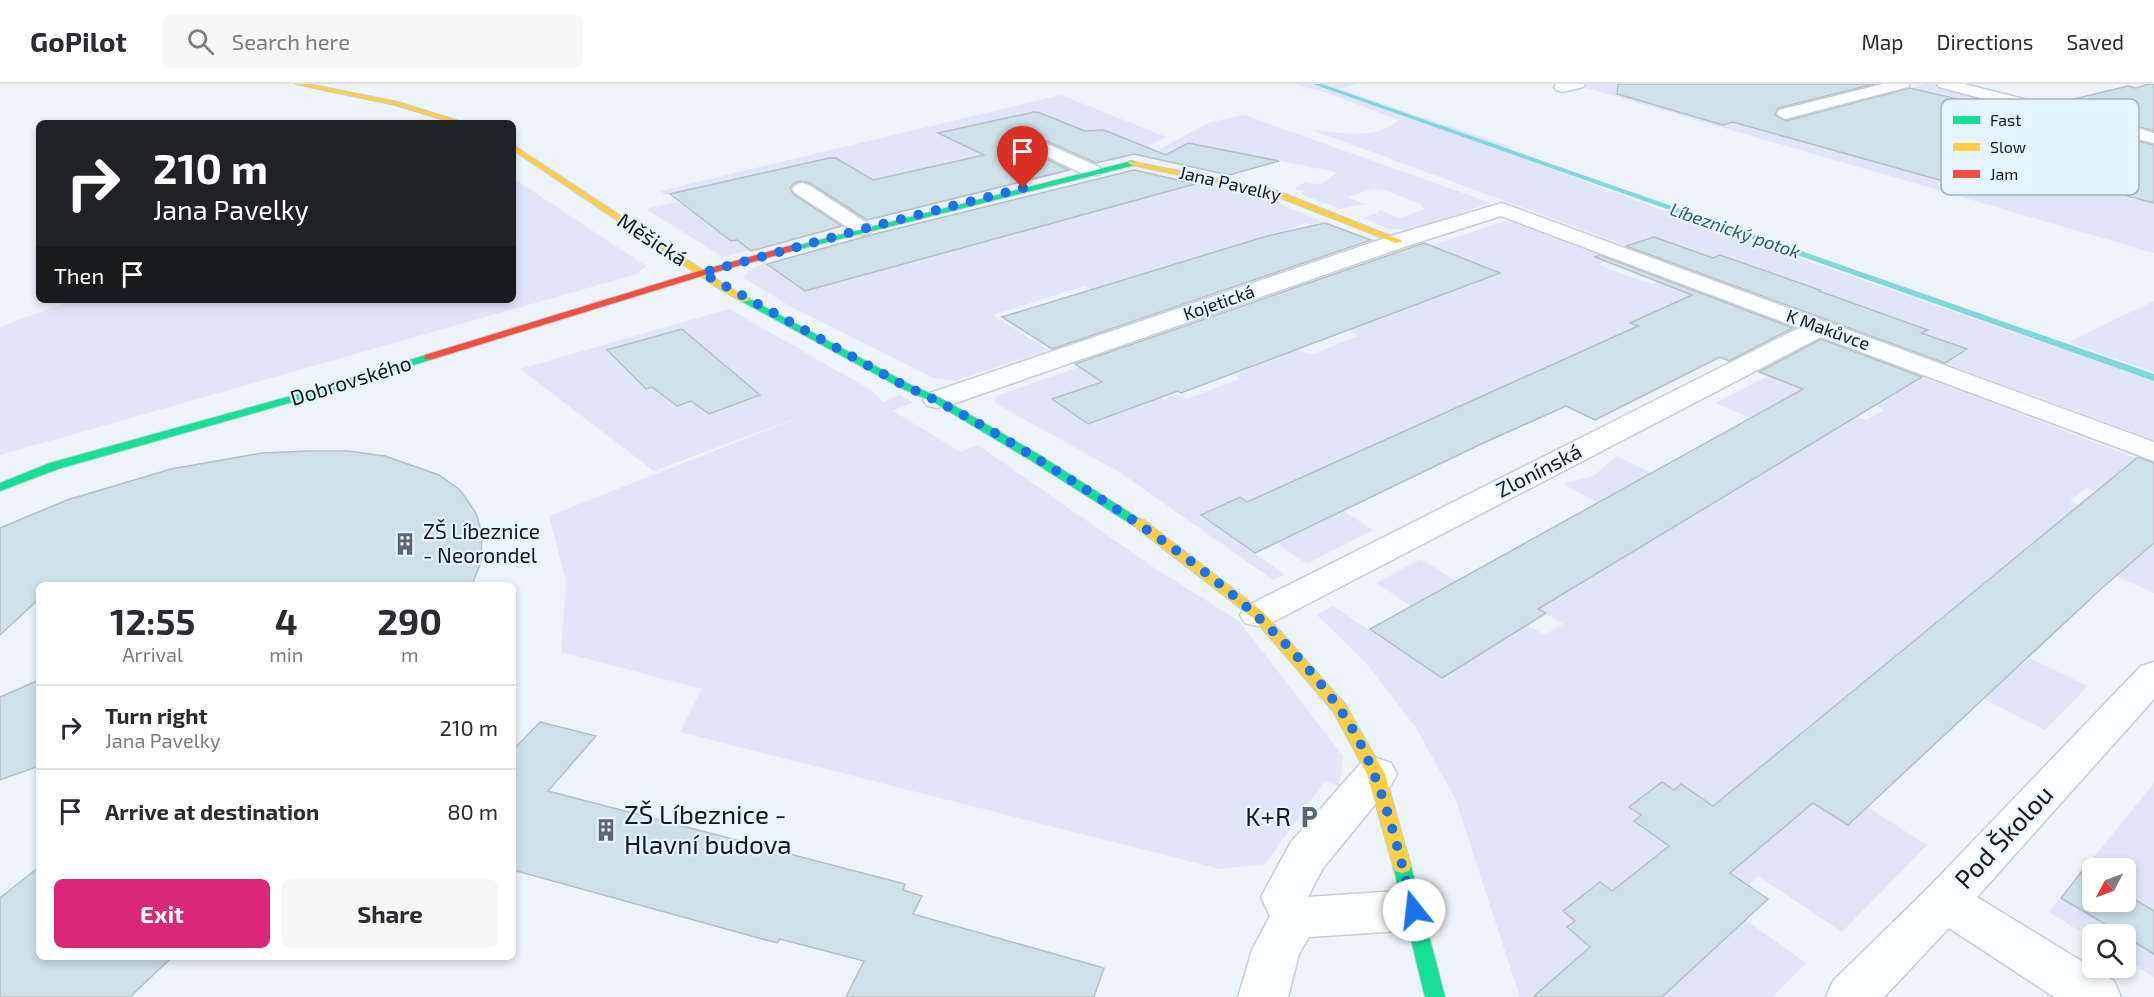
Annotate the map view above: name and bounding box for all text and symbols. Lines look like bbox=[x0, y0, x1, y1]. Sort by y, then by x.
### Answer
search box bbox=[163, 14, 583, 68]
text: GoPilot bbox=[30, 24, 127, 58]
icon: search bbox=[184, 25, 217, 58]
text: Search here bbox=[232, 28, 350, 54]
text: Map bbox=[1861, 29, 1904, 54]
text: Directions bbox=[1937, 29, 2033, 54]
text: Saved bbox=[2066, 29, 2124, 54]
legend bbox=[1941, 99, 2139, 195]
text: Fast bbox=[1990, 110, 2021, 129]
pin bbox=[997, 126, 1048, 188]
icon: arrive bbox=[1006, 135, 1039, 168]
text: Slow bbox=[1990, 137, 2026, 156]
text: 210 m bbox=[153, 142, 268, 192]
icon: right bbox=[54, 144, 132, 222]
street label: Jana Pavelky bbox=[1177, 161, 1284, 206]
text: Jam bbox=[1990, 164, 2018, 183]
text: Jana Pavelky bbox=[153, 193, 309, 225]
water label: Líbeznický potok bbox=[1667, 198, 1803, 263]
street label: Měšická bbox=[613, 207, 692, 270]
icon: arrive bbox=[116, 258, 149, 291]
text: Then bbox=[54, 262, 104, 288]
street label: Kojetická bbox=[1180, 280, 1257, 324]
street label: K Makůvce bbox=[1784, 304, 1873, 354]
street label: Dobrovského bbox=[287, 349, 414, 410]
street label: Zlonínská bbox=[1491, 438, 1585, 502]
place label: ZŠ Líbeznice - Neorondel bbox=[423, 518, 540, 567]
building icon: ZŠ Líbeznice - Neorondel bbox=[392, 531, 418, 557]
text: 12:55 bbox=[110, 599, 195, 642]
text: 4 bbox=[275, 599, 298, 642]
text: 290 bbox=[377, 599, 442, 642]
text: Arrival bbox=[122, 642, 183, 666]
text: min bbox=[269, 642, 303, 666]
text: m bbox=[401, 642, 418, 666]
text: Turn right bbox=[105, 702, 207, 728]
icon: right bbox=[54, 711, 87, 744]
text: 210 m bbox=[439, 714, 498, 740]
text: Jana Pavelky bbox=[105, 728, 220, 752]
street label: Pod Školou bbox=[1947, 778, 2059, 894]
icon: arrive bbox=[54, 795, 87, 828]
text: Arrive at destination bbox=[105, 798, 319, 824]
text: 80 m bbox=[447, 798, 498, 824]
place label: ZŠ Líbeznice - Hlavní budova bbox=[624, 798, 792, 859]
place label: K+R bbox=[1245, 800, 1291, 831]
parking icon: K+R bbox=[1296, 804, 1322, 830]
building icon: ZŠ Líbeznice - Hlavní budova bbox=[593, 817, 619, 843]
north arrow bbox=[2082, 858, 2136, 912]
map controls bbox=[2082, 858, 2136, 978]
position arrow bbox=[1382, 878, 1446, 942]
button: Exit bbox=[54, 879, 270, 948]
button: Share bbox=[282, 879, 498, 948]
button: search bbox=[2082, 924, 2136, 978]

